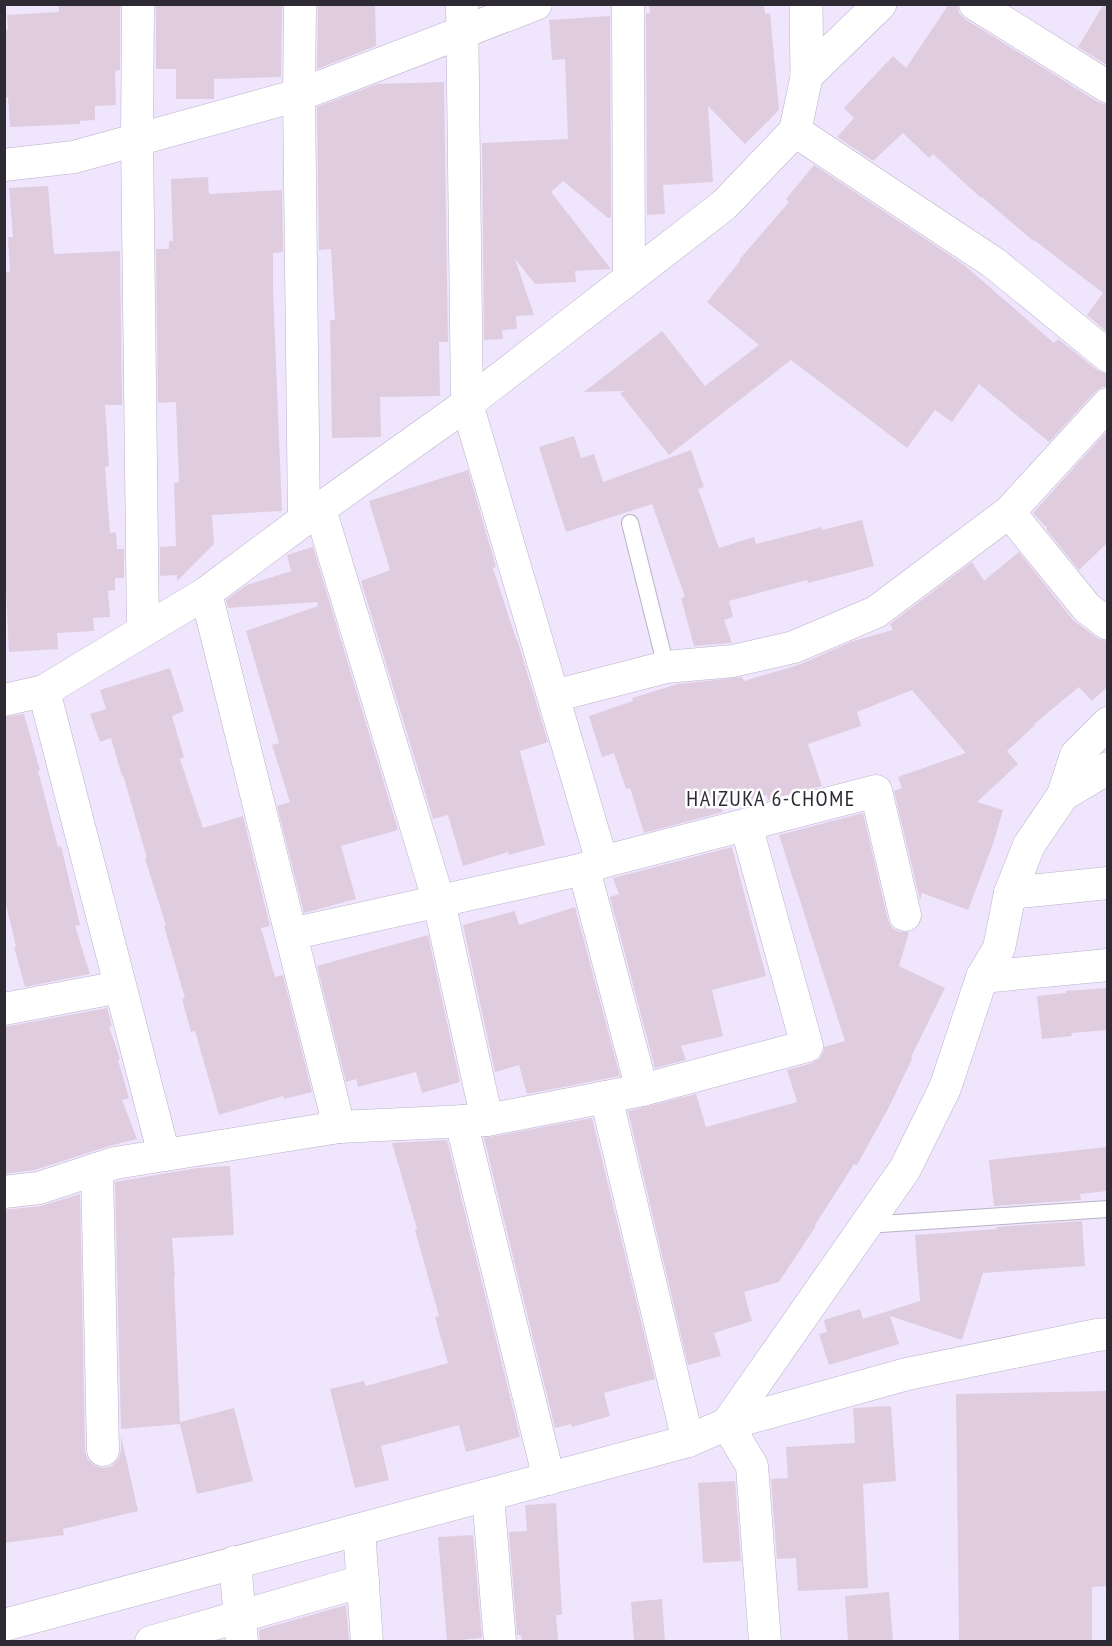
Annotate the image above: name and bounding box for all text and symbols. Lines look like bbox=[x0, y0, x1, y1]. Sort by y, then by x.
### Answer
district label: HAIZUKA 6-CHOME bbox=[686, 784, 856, 812]

